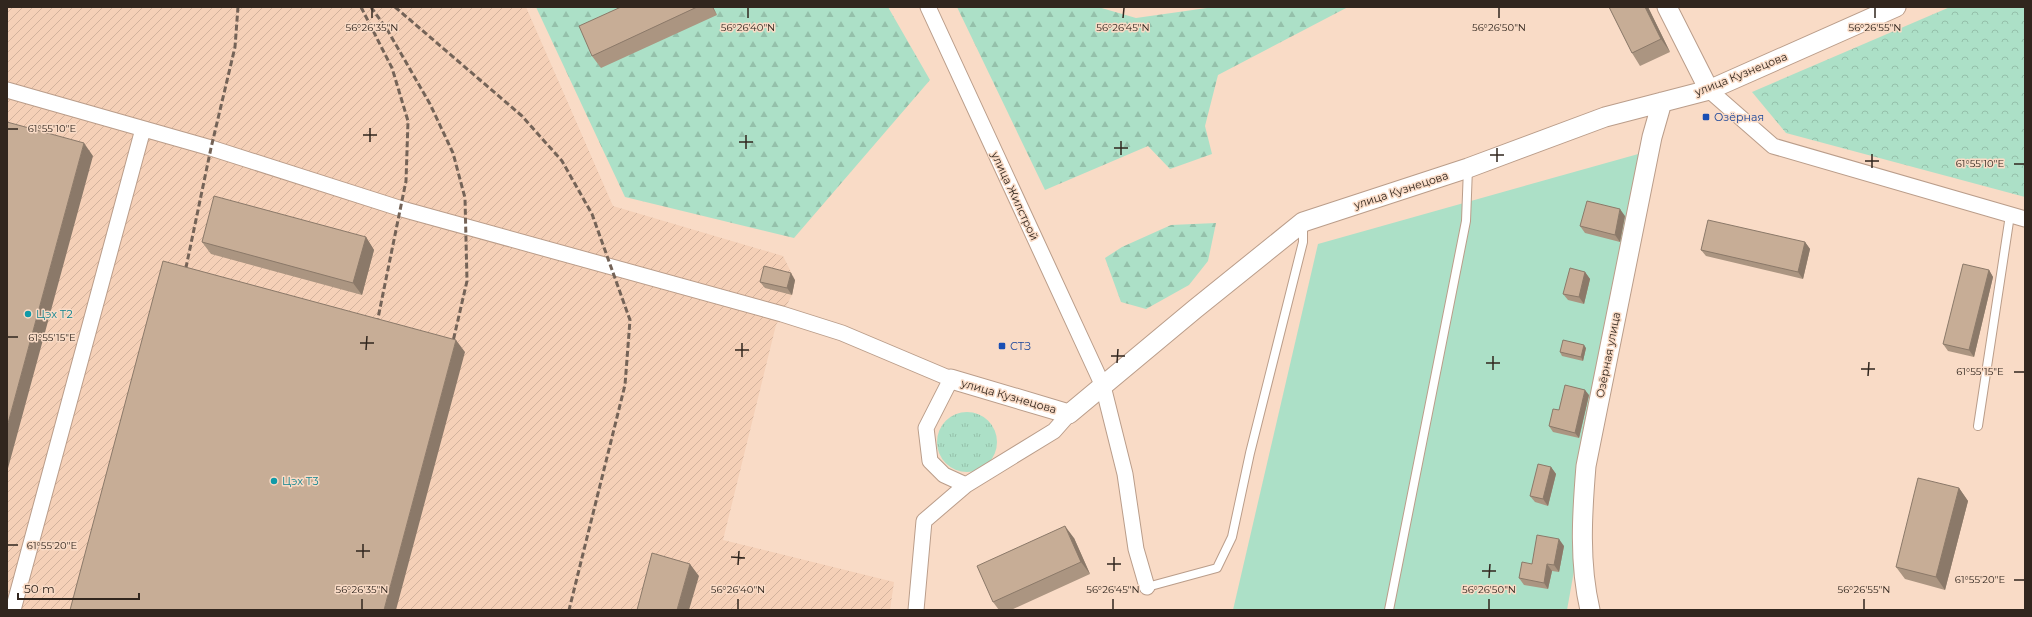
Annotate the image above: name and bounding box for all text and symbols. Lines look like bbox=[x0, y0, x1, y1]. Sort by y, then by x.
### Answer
text: 56°26'35"N bbox=[346, 21, 398, 34]
text: 56°26'40"N bbox=[721, 21, 775, 34]
text: 56°26'45"N bbox=[1096, 21, 1150, 34]
text: 56°26'50"N bbox=[1472, 21, 1526, 34]
text: 56°26'55"N bbox=[1849, 21, 1901, 34]
street label: улица Кузнецова bbox=[1692, 49, 1789, 99]
place label: Озёрная bbox=[1714, 110, 1764, 124]
marker: Озёрная bbox=[1701, 112, 1711, 122]
text: 61°55'10"E bbox=[28, 122, 77, 135]
street label: улица Жилстрой bbox=[988, 149, 1042, 243]
text: 61°55'10"E bbox=[1956, 157, 2005, 170]
street label: улица Кузнецова bbox=[1351, 168, 1450, 212]
place label: Цэх Т2 bbox=[36, 307, 73, 321]
marker: Цэх Т2 bbox=[23, 309, 33, 319]
street label: Озёрная улица bbox=[1593, 311, 1623, 399]
text: 61°55'15"E bbox=[28, 331, 76, 344]
place label: СТЗ bbox=[1010, 339, 1031, 353]
marker: СТЗ bbox=[997, 341, 1007, 351]
text: 61°55'15"E bbox=[1956, 365, 2004, 378]
street label: улица Кузнецова bbox=[959, 375, 1058, 416]
place label: Цэх Т3 bbox=[282, 474, 319, 488]
marker: Цэх Т3 bbox=[269, 476, 279, 486]
text: 61°55'20"E bbox=[27, 539, 77, 552]
text: 61°55'20"E bbox=[1955, 573, 2005, 586]
scale bar bbox=[18, 575, 139, 601]
text: 50 m bbox=[24, 581, 55, 596]
text: 56°26'35"N bbox=[336, 583, 388, 596]
text: 56°26'40"N bbox=[711, 583, 765, 596]
text: 56°26'45"N bbox=[1086, 583, 1140, 596]
text: 56°26'50"N bbox=[1462, 583, 1516, 596]
text: 56°26'55"N bbox=[1838, 583, 1890, 596]

